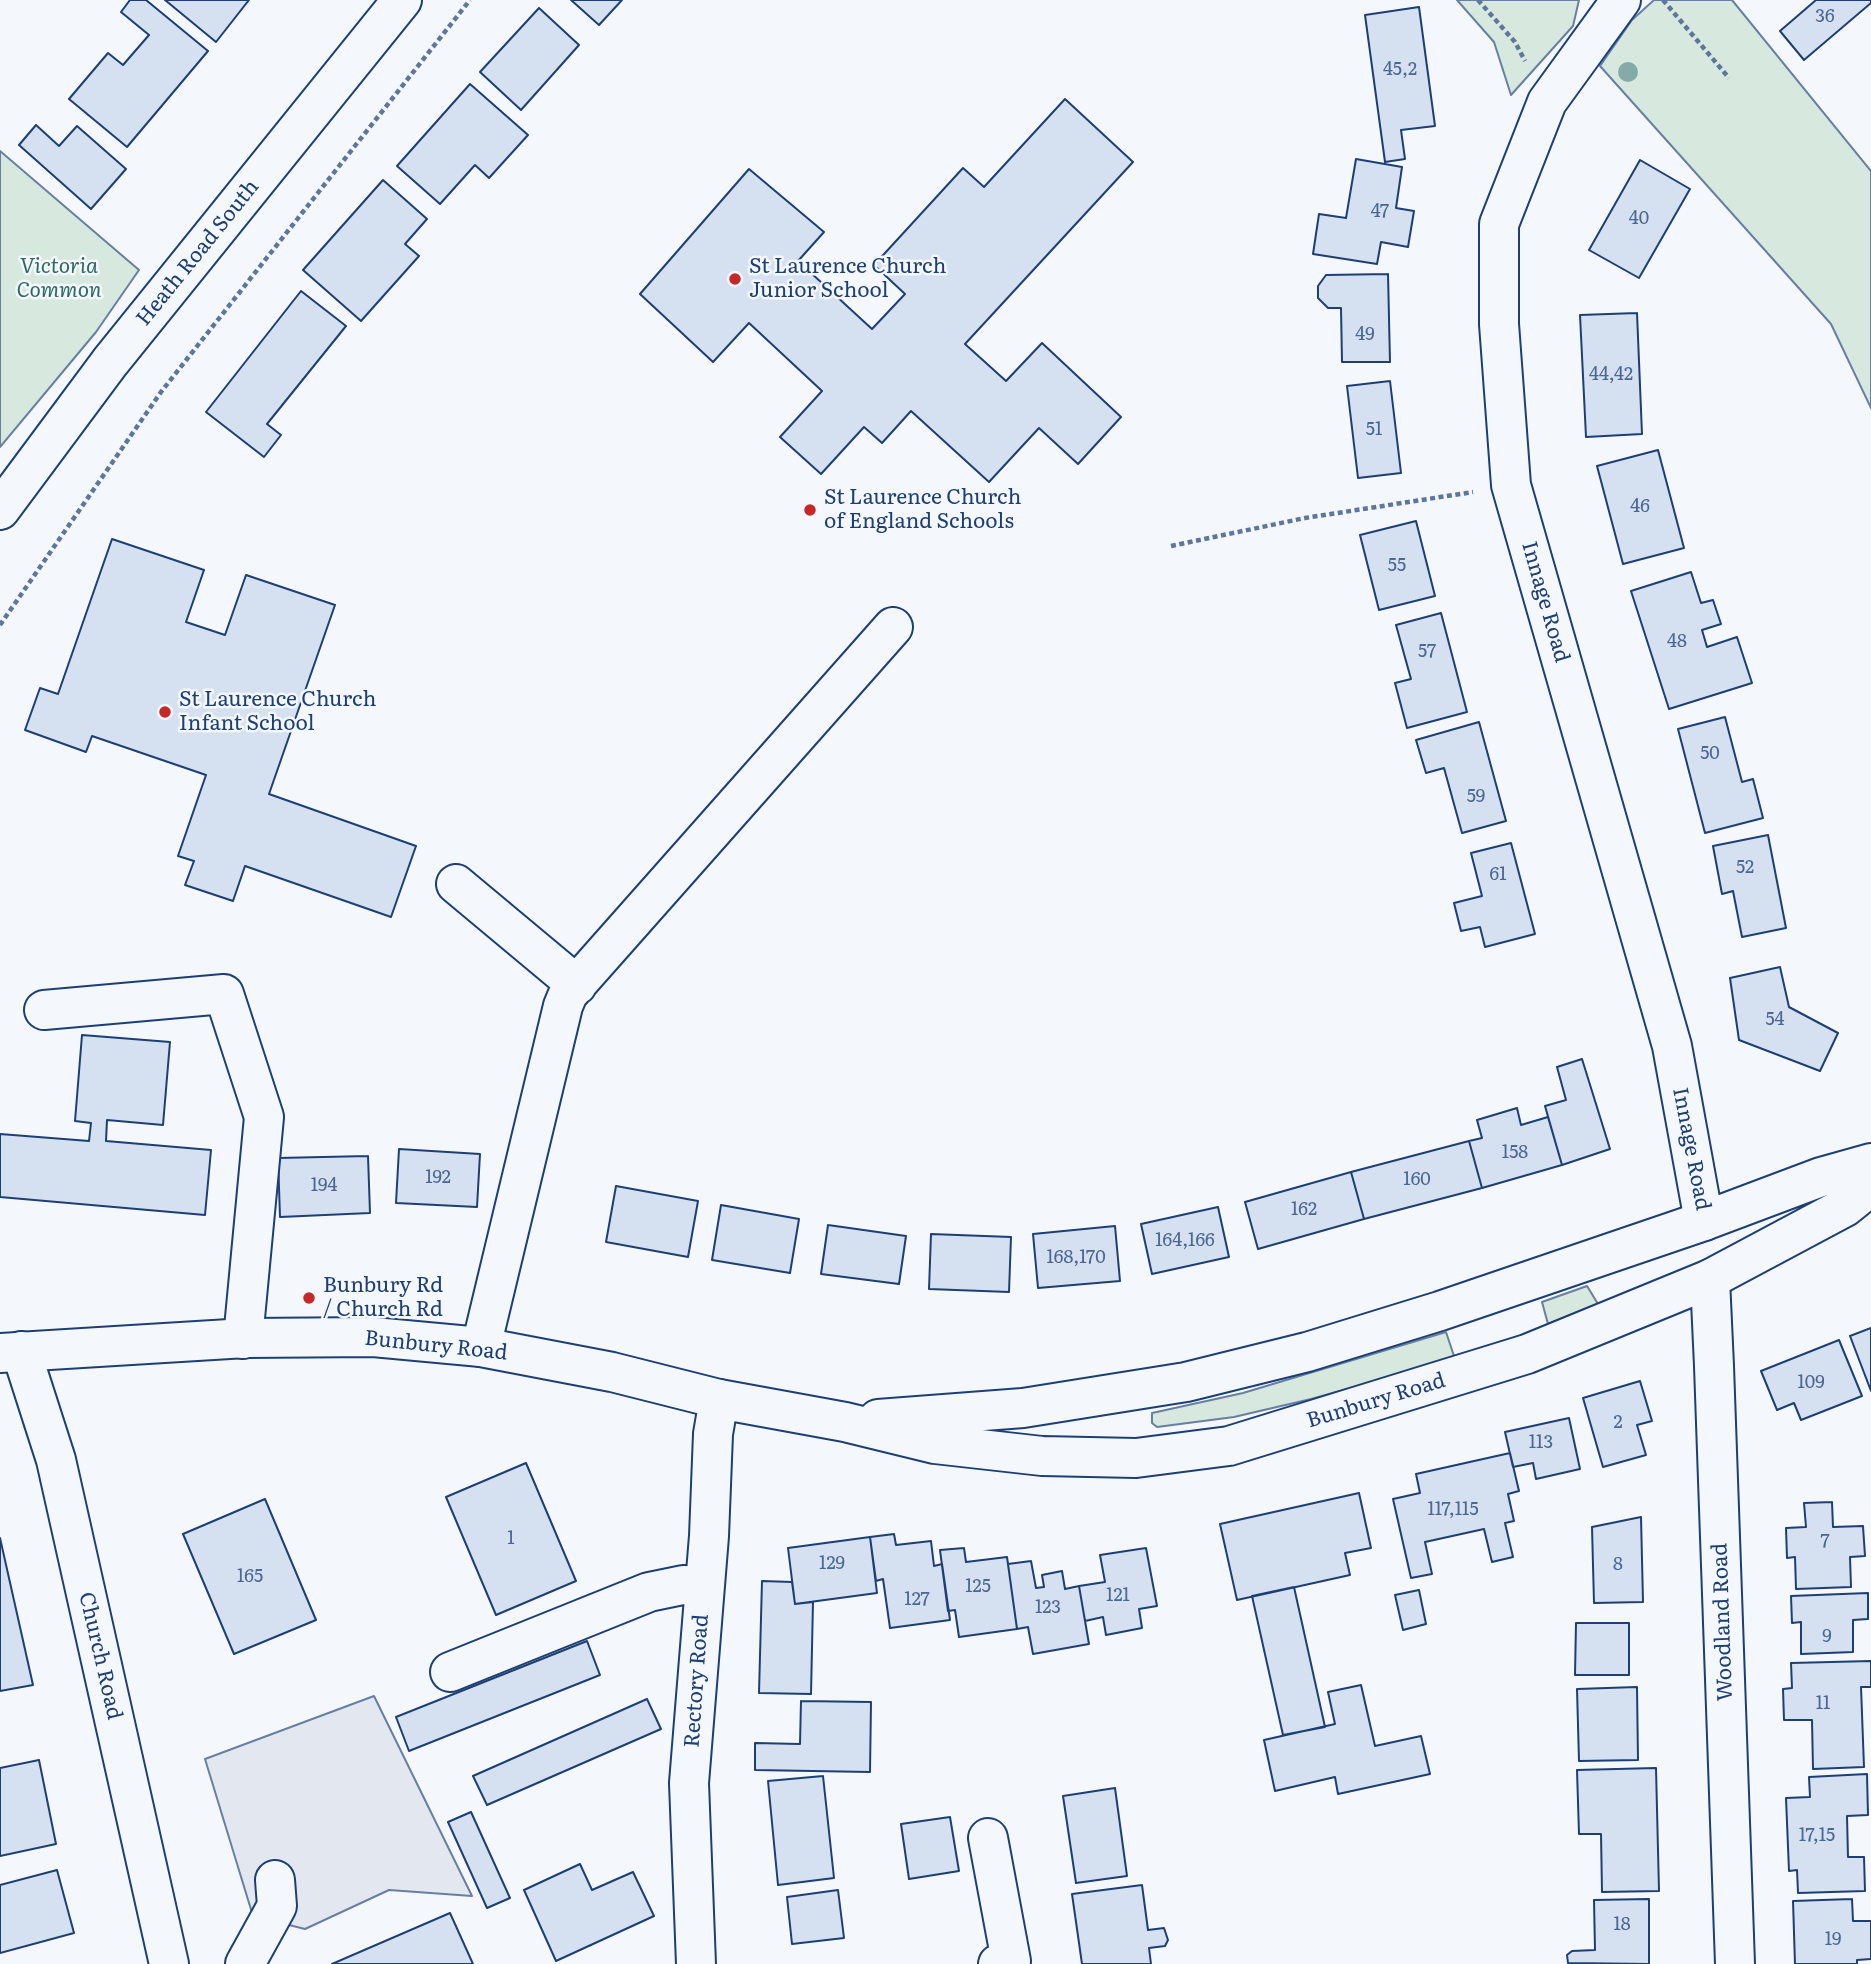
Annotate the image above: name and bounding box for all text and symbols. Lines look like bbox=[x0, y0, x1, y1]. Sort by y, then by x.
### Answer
house number: 36 bbox=[1815, 6, 1835, 28]
house number: 45,2 bbox=[1383, 59, 1417, 81]
street label: Heath Road South bbox=[131, 175, 265, 331]
house number: 47 bbox=[1371, 201, 1389, 223]
house number: 40 bbox=[1629, 208, 1649, 230]
park label: Victoria Common bbox=[17, 254, 101, 304]
place label: St Laurence Church Junior School bbox=[749, 254, 946, 304]
marker: St Laurence Church Junior School bbox=[727, 271, 743, 287]
house number: 49 bbox=[1355, 324, 1375, 346]
house number: 44,42 bbox=[1589, 364, 1633, 386]
house number: 51 bbox=[1366, 419, 1382, 441]
place label: St Laurence Church of England Schools bbox=[824, 485, 1021, 535]
house number: 46 bbox=[1630, 496, 1650, 518]
marker: St Laurence Church of England Schools bbox=[802, 502, 818, 518]
street label: Innage Road bbox=[1516, 539, 1574, 665]
house number: 55 bbox=[1388, 555, 1406, 577]
house number: 48 bbox=[1667, 631, 1687, 653]
house number: 57 bbox=[1418, 641, 1436, 663]
place label: St Laurence Church Infant School bbox=[179, 687, 376, 737]
marker: St Laurence Church Infant School bbox=[157, 704, 173, 720]
house number: 50 bbox=[1700, 743, 1720, 765]
house number: 59 bbox=[1467, 786, 1485, 808]
house number: 52 bbox=[1736, 857, 1754, 879]
house number: 61 bbox=[1490, 864, 1506, 886]
house number: 54 bbox=[1765, 1009, 1785, 1031]
street label: Innage Road bbox=[1667, 1085, 1715, 1213]
house number: 158 bbox=[1502, 1142, 1528, 1164]
house number: 192 bbox=[425, 1167, 451, 1189]
house number: 160 bbox=[1403, 1169, 1431, 1191]
house number: 194 bbox=[311, 1175, 337, 1197]
house number: 162 bbox=[1291, 1199, 1317, 1221]
house number: 164,166 bbox=[1155, 1230, 1215, 1252]
house number: 168,170 bbox=[1046, 1247, 1106, 1269]
place label: Bunbury Rd / Church Rd bbox=[323, 1273, 443, 1323]
marker: Bunbury Rd / Church Rd bbox=[301, 1290, 317, 1306]
street label: Bunbury Road bbox=[363, 1326, 509, 1366]
street label: Bunbury Road bbox=[1304, 1368, 1448, 1434]
house number: 109 bbox=[1797, 1372, 1825, 1394]
house number: 2 bbox=[1613, 1412, 1623, 1434]
house number: 113 bbox=[1529, 1432, 1553, 1454]
house number: 117,115 bbox=[1427, 1499, 1479, 1521]
house number: 1 bbox=[507, 1528, 515, 1550]
house number: 7 bbox=[1820, 1531, 1830, 1553]
street label: Woodland Road bbox=[1708, 1542, 1738, 1702]
house number: 129 bbox=[819, 1553, 845, 1575]
house number: 8 bbox=[1613, 1554, 1623, 1576]
house number: 165 bbox=[237, 1566, 263, 1588]
house number: 125 bbox=[965, 1576, 991, 1598]
house number: 121 bbox=[1106, 1585, 1130, 1607]
house number: 127 bbox=[904, 1589, 930, 1611]
street label: Church Road bbox=[73, 1590, 127, 1722]
house number: 123 bbox=[1035, 1597, 1061, 1619]
street label: Rectory Road bbox=[680, 1613, 714, 1749]
house number: 9 bbox=[1822, 1626, 1832, 1648]
house number: 11 bbox=[1816, 1693, 1830, 1715]
house number: 17,15 bbox=[1799, 1825, 1835, 1847]
house number: 18 bbox=[1613, 1914, 1631, 1936]
house number: 19 bbox=[1825, 1929, 1841, 1951]

